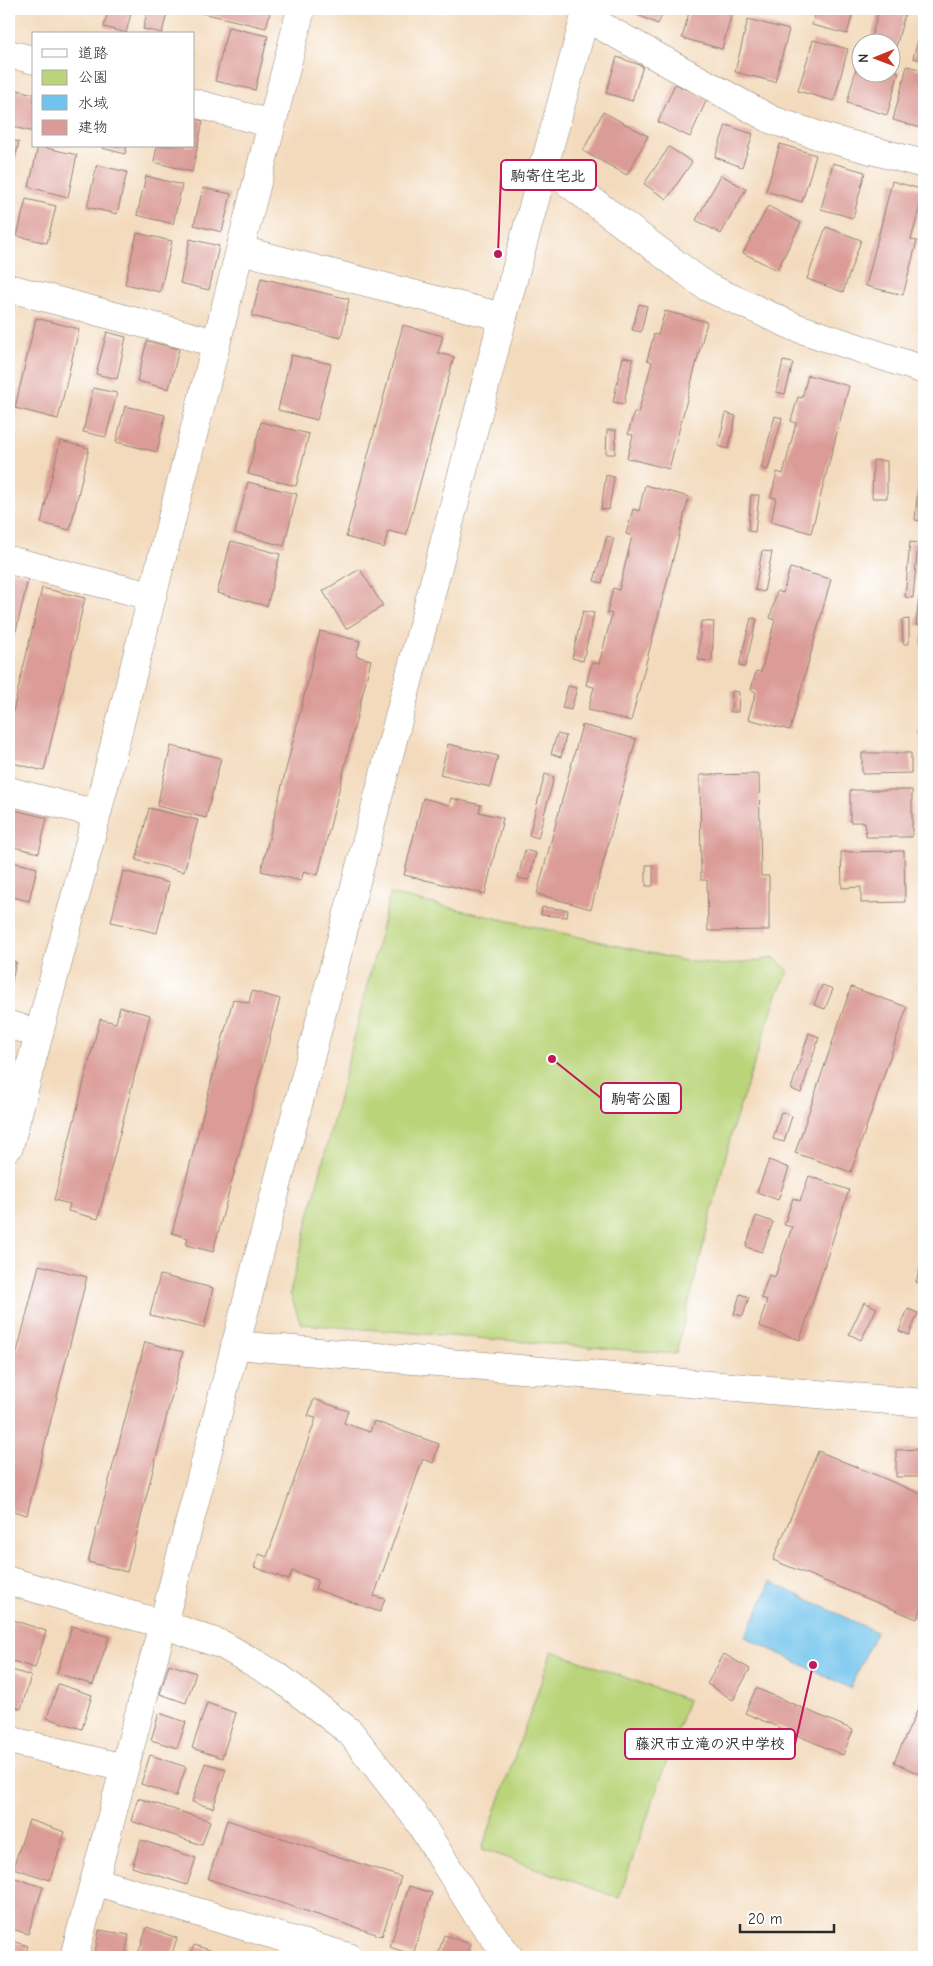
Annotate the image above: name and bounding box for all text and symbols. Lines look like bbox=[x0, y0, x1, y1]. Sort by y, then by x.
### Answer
legend bbox=[32, 32, 195, 148]
north arrow bbox=[850, 32, 900, 82]
text: 道路 bbox=[78, 44, 108, 62]
text: N bbox=[855, 54, 872, 63]
text: 公園 bbox=[78, 68, 108, 86]
text: 水域 bbox=[78, 94, 108, 112]
text: 建物 bbox=[78, 118, 108, 136]
callout: 駒寄住宅北 bbox=[501, 160, 596, 190]
text: 駒寄住宅北 bbox=[510, 167, 586, 185]
callout: 駒寄公園 bbox=[601, 1083, 681, 1113]
text: 駒寄公園 bbox=[611, 1090, 671, 1108]
callout: 藤沢市立滝の沢中学校 bbox=[625, 1729, 795, 1759]
text: 藤沢市立滝の沢中学校 bbox=[635, 1735, 785, 1753]
scale bar bbox=[740, 1901, 834, 1933]
text: 20 m bbox=[748, 1910, 782, 1928]

